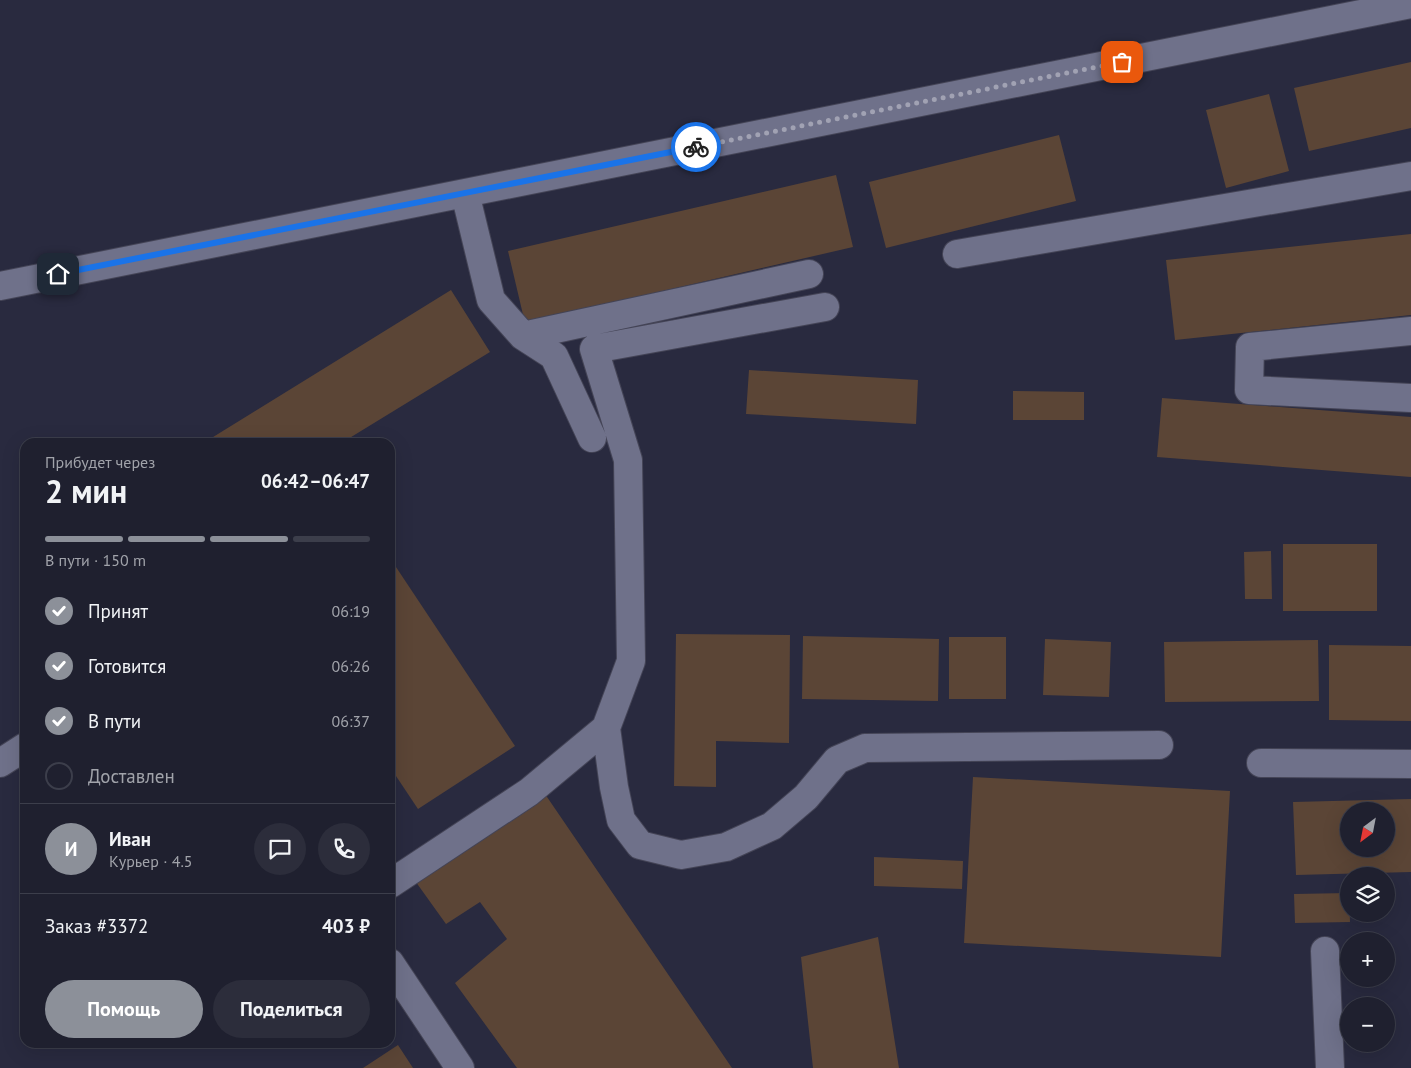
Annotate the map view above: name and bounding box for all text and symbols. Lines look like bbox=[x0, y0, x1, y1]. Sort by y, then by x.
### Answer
pin bbox=[1101, 41, 1143, 83]
icon: bag bbox=[1108, 48, 1136, 76]
courier bbox=[671, 122, 721, 172]
icon: bike bbox=[682, 133, 710, 161]
pin bbox=[37, 253, 79, 295]
icon: home bbox=[44, 260, 72, 288]
text: Прибудет через bbox=[45, 452, 155, 472]
text: 06:42–06:47 bbox=[261, 469, 370, 493]
text: 2 мин bbox=[45, 470, 127, 512]
text: В пути · 150 m bbox=[45, 550, 146, 570]
icon: check bbox=[45, 597, 73, 625]
text: Принят bbox=[88, 599, 148, 623]
text: 06:19 bbox=[332, 601, 370, 621]
icon: check bbox=[45, 652, 73, 680]
text: Готовится bbox=[88, 654, 166, 678]
text: 06:26 bbox=[332, 656, 370, 676]
icon: check bbox=[45, 707, 73, 735]
text: В пути bbox=[88, 709, 141, 733]
text: 06:37 bbox=[332, 711, 370, 731]
text: Доставлен bbox=[88, 764, 175, 788]
north arrow bbox=[1340, 802, 1395, 858]
map controls bbox=[1340, 802, 1395, 1052]
button: chat bbox=[254, 823, 306, 875]
button: phone bbox=[318, 823, 370, 875]
text: Иван bbox=[109, 827, 151, 851]
text: И bbox=[65, 837, 77, 861]
text: Курьер · 4.5 bbox=[109, 851, 193, 871]
button: layers bbox=[1340, 867, 1395, 922]
text: Заказ #3372 bbox=[45, 914, 148, 938]
text: 403 ₽ bbox=[322, 914, 370, 938]
button: + bbox=[1340, 932, 1395, 987]
button: Помощь bbox=[45, 980, 203, 1038]
button: Поделиться bbox=[213, 980, 370, 1038]
button: − bbox=[1340, 997, 1395, 1052]

